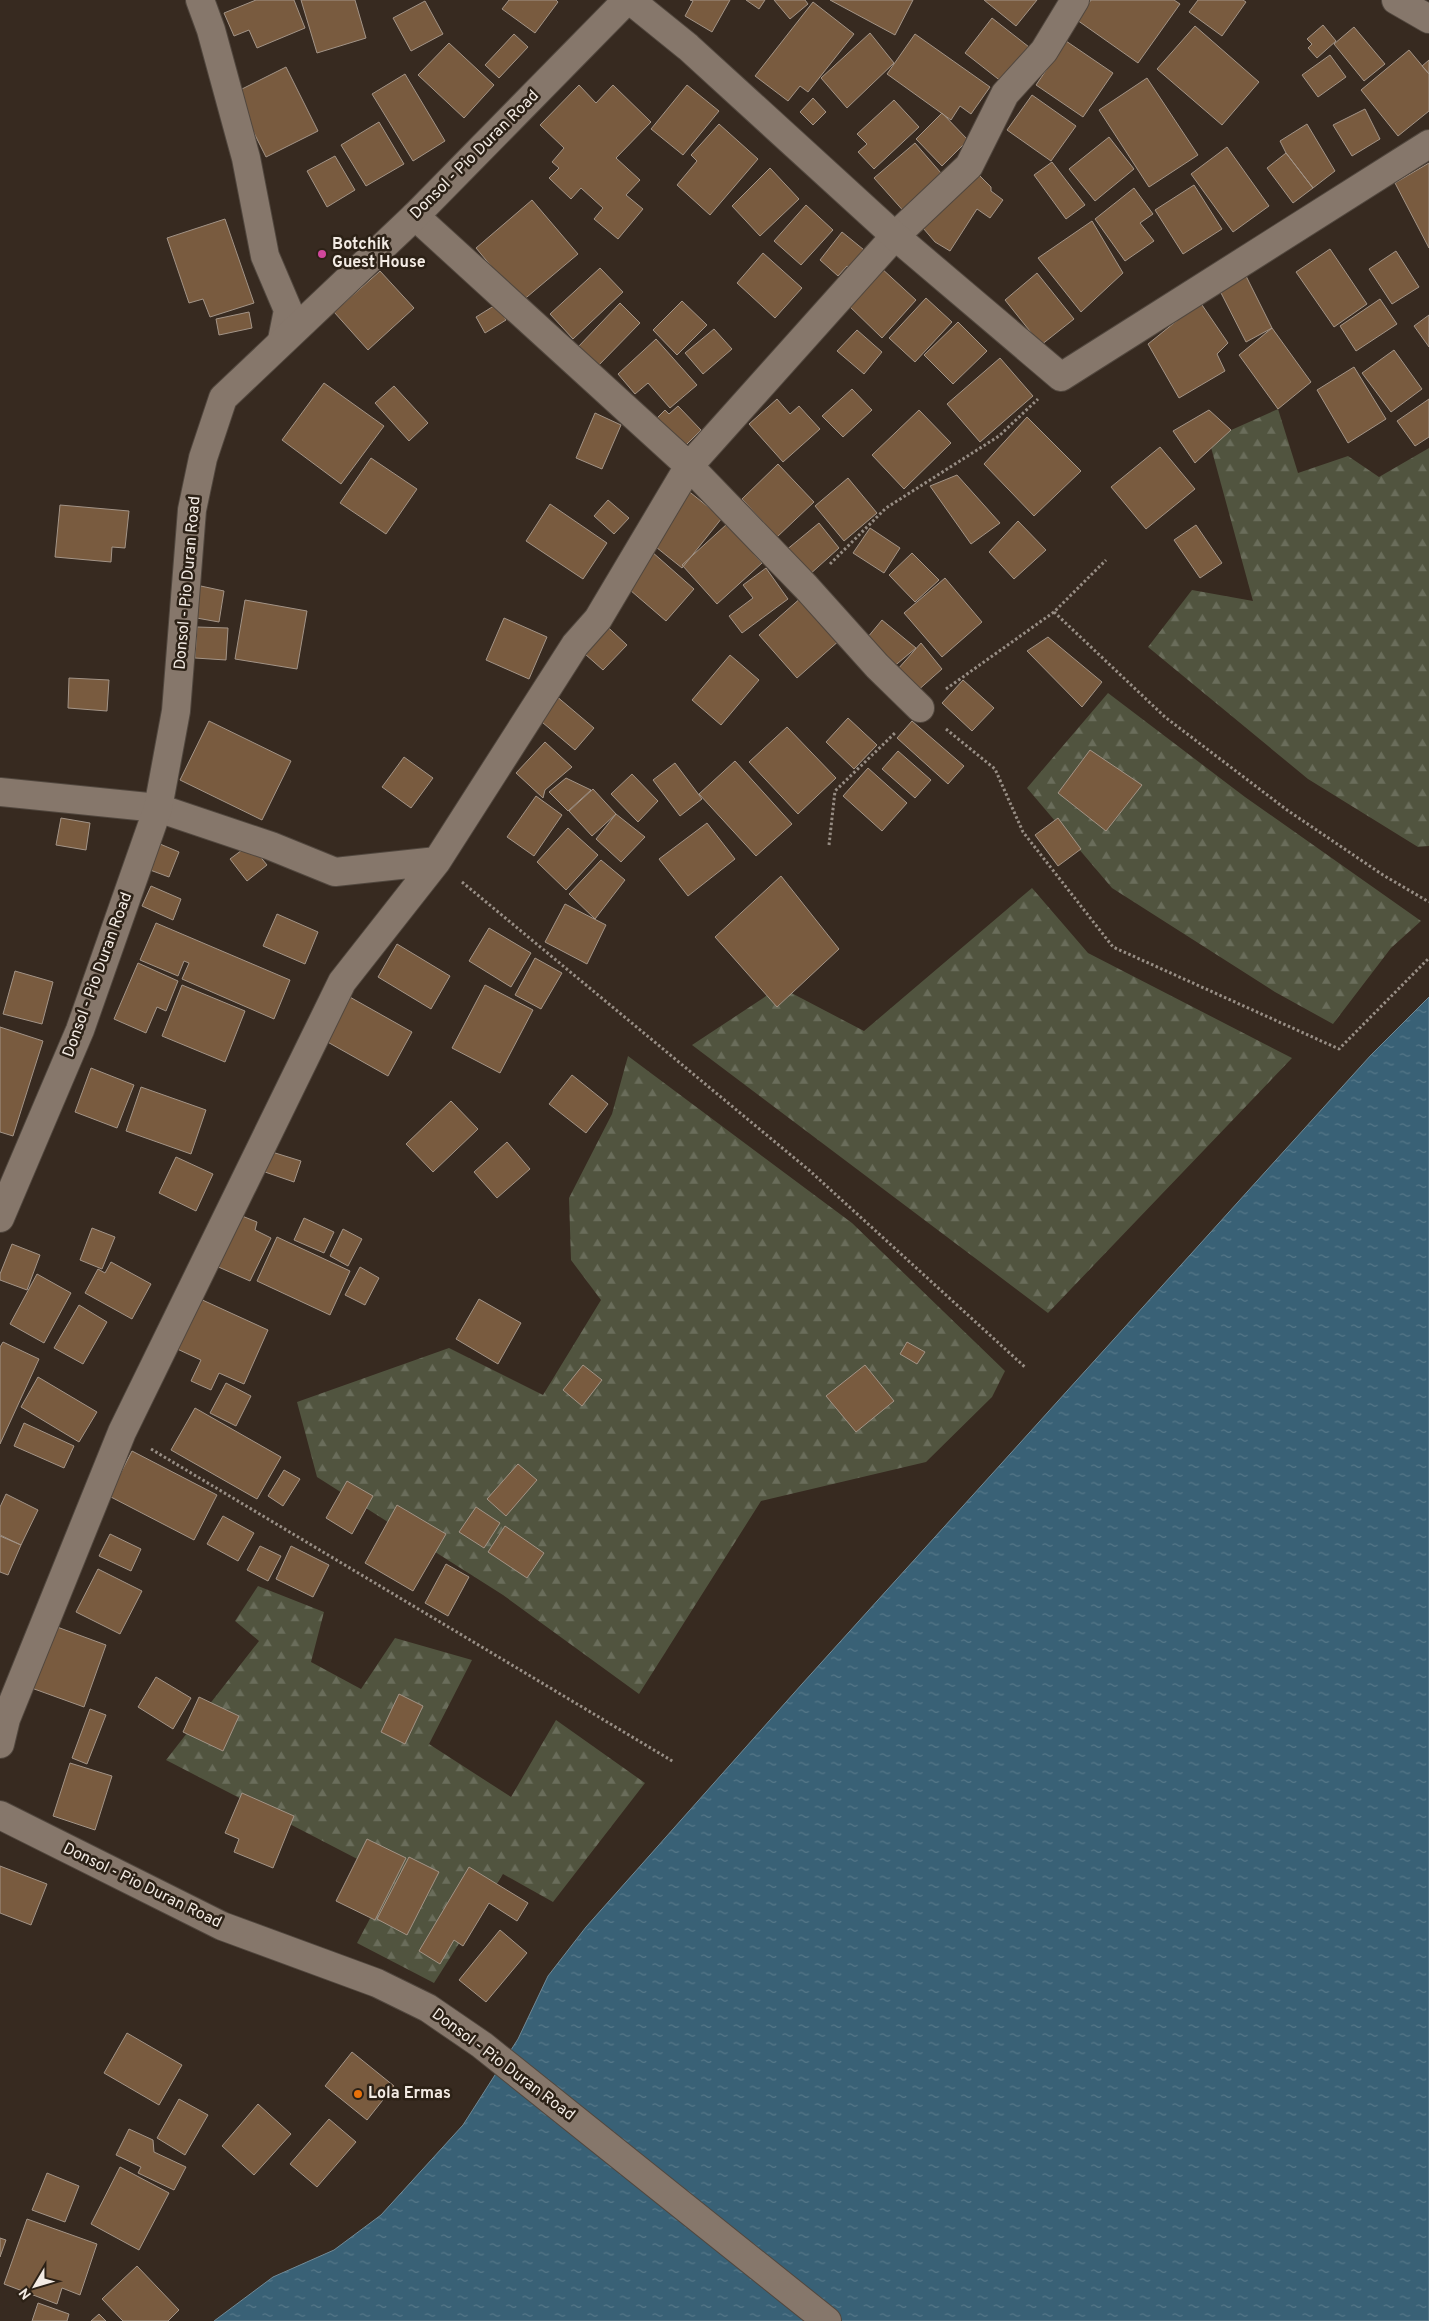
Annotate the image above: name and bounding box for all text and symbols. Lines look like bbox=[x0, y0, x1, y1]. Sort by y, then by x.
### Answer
street label: Donsol - Pio Duran Road bbox=[406, 86, 544, 224]
place label: Botchik Guest House bbox=[332, 235, 426, 273]
marker: Botchik Guest House bbox=[316, 248, 328, 260]
street label: Donsol - Pio Duran Road bbox=[170, 495, 206, 671]
street label: Donsol - Pio Duran Road bbox=[59, 890, 137, 1060]
street label: Donsol - Pio Duran Road bbox=[59, 1839, 225, 1933]
street label: Donsol - Pio Duran Road bbox=[427, 2005, 579, 2125]
place label: Lola Ermas bbox=[368, 2084, 451, 2104]
marker: Lola Ermas bbox=[352, 2088, 364, 2100]
north arrow bbox=[10, 2261, 60, 2311]
text: N bbox=[16, 2284, 36, 2302]

